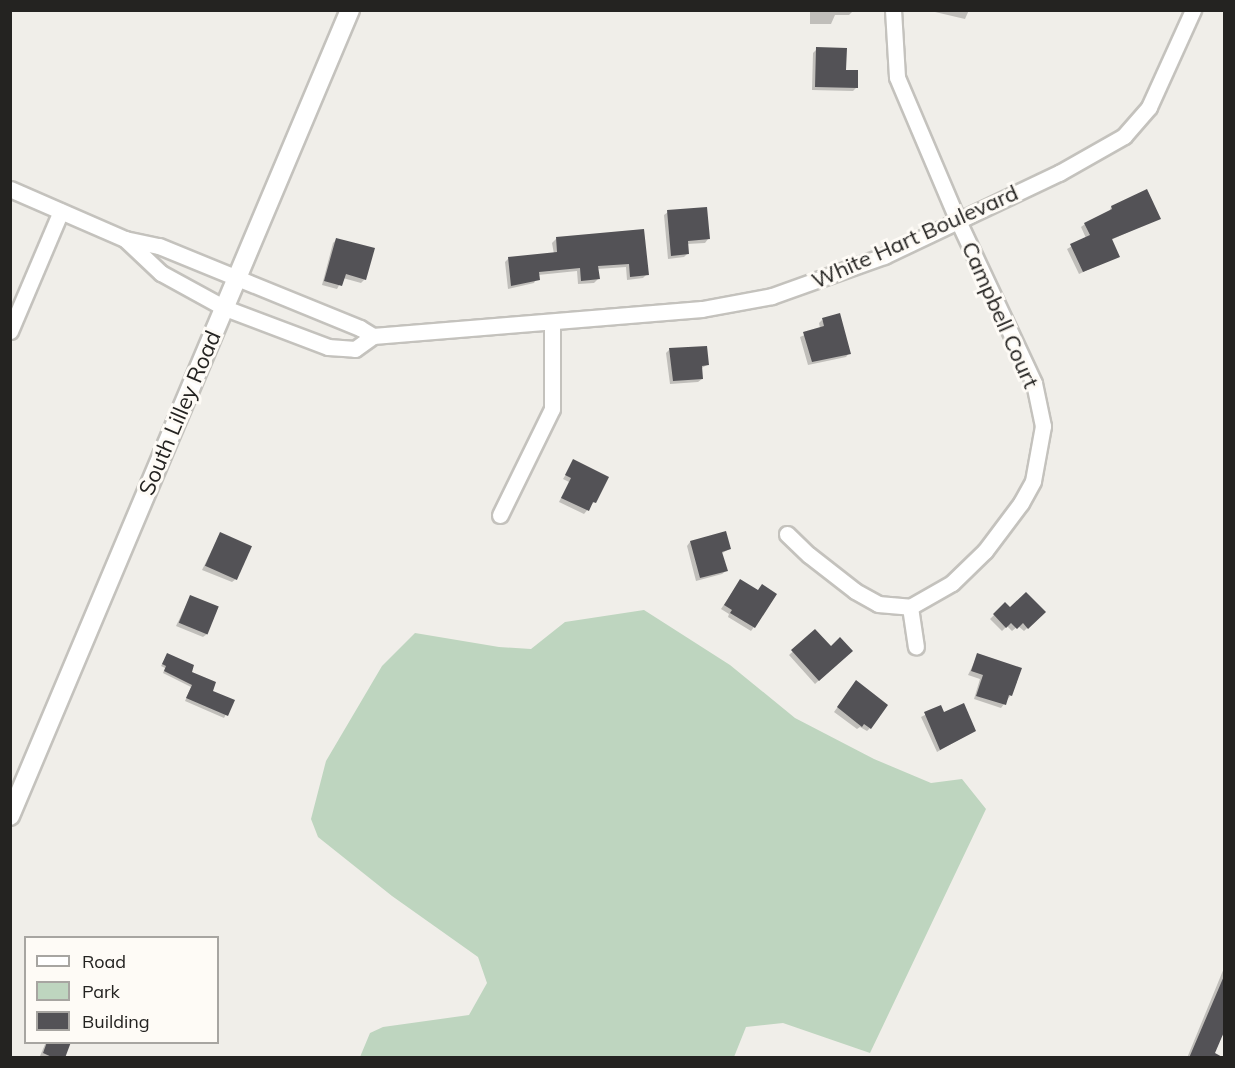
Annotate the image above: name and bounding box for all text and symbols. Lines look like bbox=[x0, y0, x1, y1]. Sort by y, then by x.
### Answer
street label: White Hart Boulevard bbox=[808, 180, 1022, 294]
street label: Campbell Court bbox=[956, 238, 1044, 392]
street label: South Lilley Road bbox=[133, 327, 227, 499]
legend bbox=[24, 936, 219, 1044]
text: Road bbox=[82, 950, 126, 973]
text: Park bbox=[82, 980, 120, 1003]
text: Building bbox=[82, 1010, 150, 1033]

